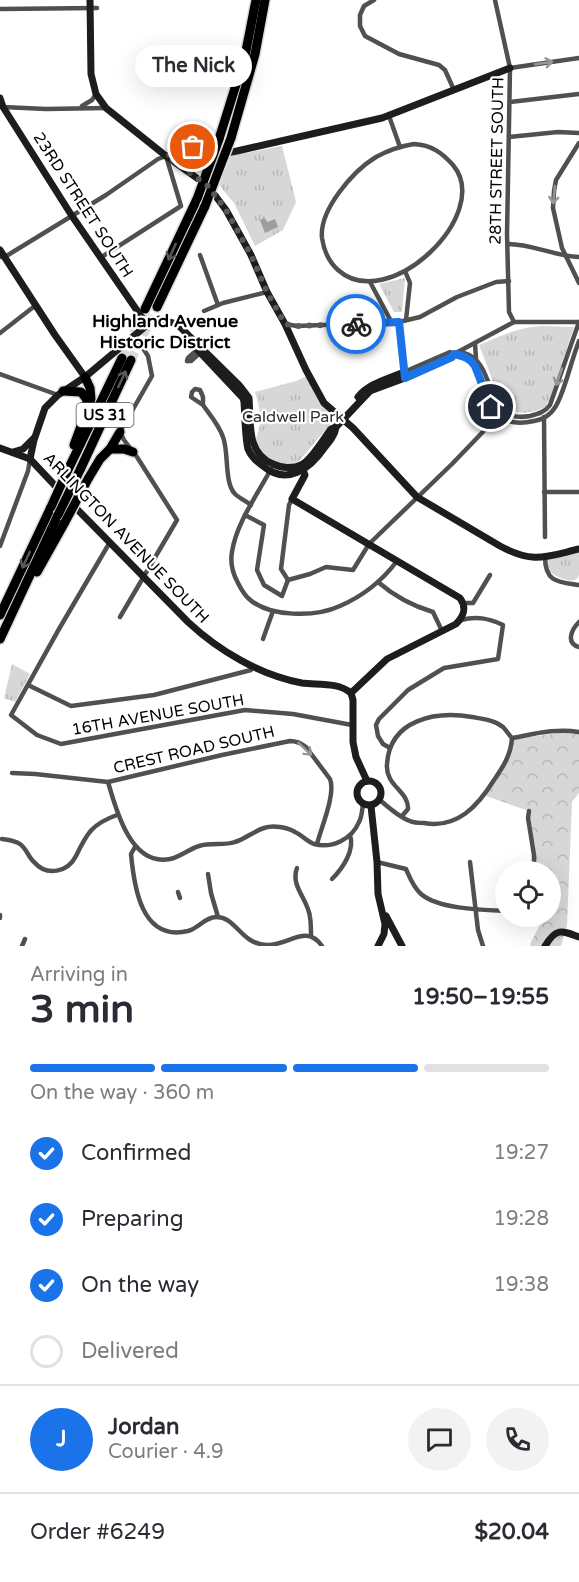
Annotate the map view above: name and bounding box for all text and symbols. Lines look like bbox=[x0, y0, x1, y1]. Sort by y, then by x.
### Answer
callout: The Nick bbox=[134, 45, 252, 87]
text: The Nick bbox=[152, 54, 235, 78]
one-way arrow bbox=[534, 57, 554, 68]
street label: 28TH STREET SOUTH bbox=[486, 77, 508, 245]
pin bbox=[167, 121, 218, 172]
street label: 23RD STREET SOUTH bbox=[29, 129, 137, 281]
icon: bag bbox=[176, 130, 209, 163]
one-way arrow bbox=[548, 184, 559, 204]
one-way arrow bbox=[165, 242, 177, 260]
courier bbox=[326, 294, 386, 354]
icon: bike bbox=[340, 308, 373, 341]
district label: Highland Avenue Historic District bbox=[92, 310, 238, 353]
one-way arrow bbox=[553, 367, 564, 386]
one-way arrow bbox=[117, 371, 129, 389]
pin bbox=[465, 381, 516, 432]
icon: home bbox=[474, 390, 507, 423]
road number: US 31 bbox=[76, 403, 134, 427]
park label: Caldwell Park bbox=[242, 407, 344, 427]
street label: ARLINGTON AVENUE SOUTH bbox=[39, 448, 213, 628]
one-way arrow bbox=[19, 551, 31, 569]
street label: 16TH AVENUE SOUTH bbox=[70, 690, 246, 740]
street label: CREST ROAD SOUTH bbox=[111, 722, 277, 778]
one-way arrow bbox=[298, 742, 313, 756]
map controls bbox=[495, 861, 561, 927]
button: locate bbox=[495, 861, 561, 927]
text: Arriving in bbox=[30, 963, 128, 987]
text: 19:50–19:55 bbox=[412, 984, 549, 1010]
text: 3 min bbox=[30, 986, 134, 1033]
text: On the way · 360 m bbox=[30, 1081, 214, 1105]
icon: check bbox=[30, 1137, 63, 1170]
text: Confirmed bbox=[81, 1140, 191, 1166]
text: 19:27 bbox=[494, 1141, 549, 1165]
icon: check bbox=[30, 1203, 63, 1236]
text: Preparing bbox=[81, 1206, 184, 1232]
text: 19:28 bbox=[494, 1207, 549, 1231]
icon: check bbox=[30, 1269, 63, 1302]
text: On the way bbox=[81, 1272, 199, 1298]
text: 19:38 bbox=[494, 1273, 549, 1297]
text: Delivered bbox=[81, 1338, 179, 1364]
button: chat bbox=[408, 1408, 471, 1471]
button: phone bbox=[486, 1408, 549, 1471]
text: Jordan bbox=[108, 1414, 179, 1440]
text: J bbox=[56, 1426, 67, 1452]
text: Courier · 4.9 bbox=[108, 1440, 223, 1464]
text: Order #6249 bbox=[30, 1519, 165, 1545]
text: $20.04 bbox=[474, 1519, 549, 1545]

